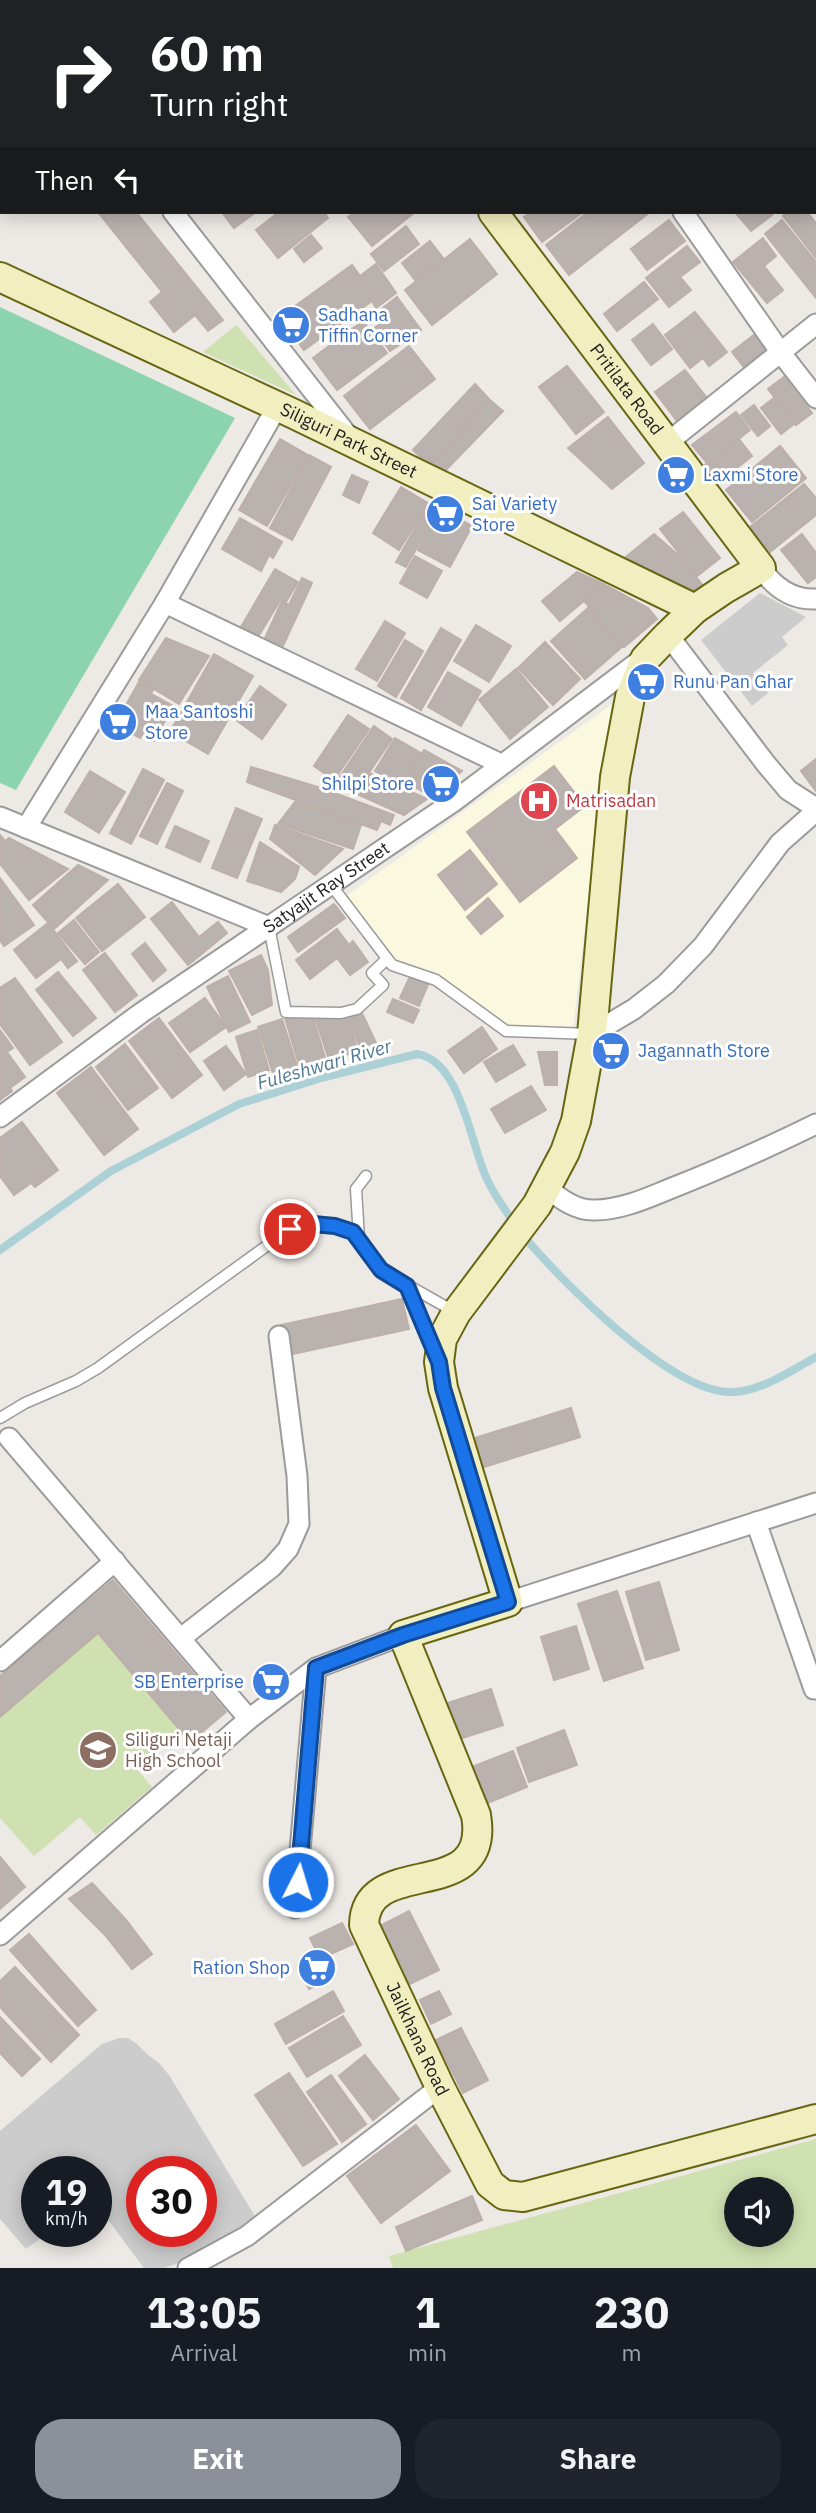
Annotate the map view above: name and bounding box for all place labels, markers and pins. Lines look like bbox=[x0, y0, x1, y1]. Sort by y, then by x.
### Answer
place label: Sadhana Tiffin Corner bbox=[318, 303, 418, 347]
supermarket icon: Sadhana Tiffin Corner bbox=[270, 304, 312, 346]
supermarket icon: Laxmi Store bbox=[655, 454, 697, 496]
place label: Laxmi Store bbox=[703, 463, 798, 486]
place label: Sai Variety Store bbox=[472, 492, 557, 536]
supermarket icon: Sai Variety Store bbox=[424, 493, 466, 535]
supermarket icon: Runu Pan Ghar bbox=[625, 661, 667, 703]
place label: Runu Pan Ghar bbox=[673, 670, 794, 693]
place label: Maa Santoshi Store bbox=[145, 700, 253, 744]
supermarket icon: Maa Santoshi Store bbox=[97, 701, 139, 743]
supermarket icon: Shilpi Store bbox=[420, 763, 462, 805]
place label: Shilpi Store bbox=[322, 772, 414, 795]
hospital icon: Matrisadan bbox=[518, 780, 560, 822]
place label: Matrisadan bbox=[566, 789, 656, 812]
supermarket icon: Jagannath Store bbox=[590, 1030, 632, 1072]
place label: Jagannath Store bbox=[638, 1039, 770, 1062]
pin bbox=[260, 1199, 320, 1259]
supermarket icon: SB Enterprise bbox=[250, 1661, 292, 1703]
place label: SB Enterprise bbox=[134, 1670, 244, 1693]
place label: Siliguri Netaji High School bbox=[125, 1728, 232, 1772]
school or university icon: Siliguri Netaji High School bbox=[77, 1729, 119, 1771]
supermarket icon: Ration Shop bbox=[296, 1947, 338, 1989]
place label: Ration Shop bbox=[192, 1956, 290, 1979]

